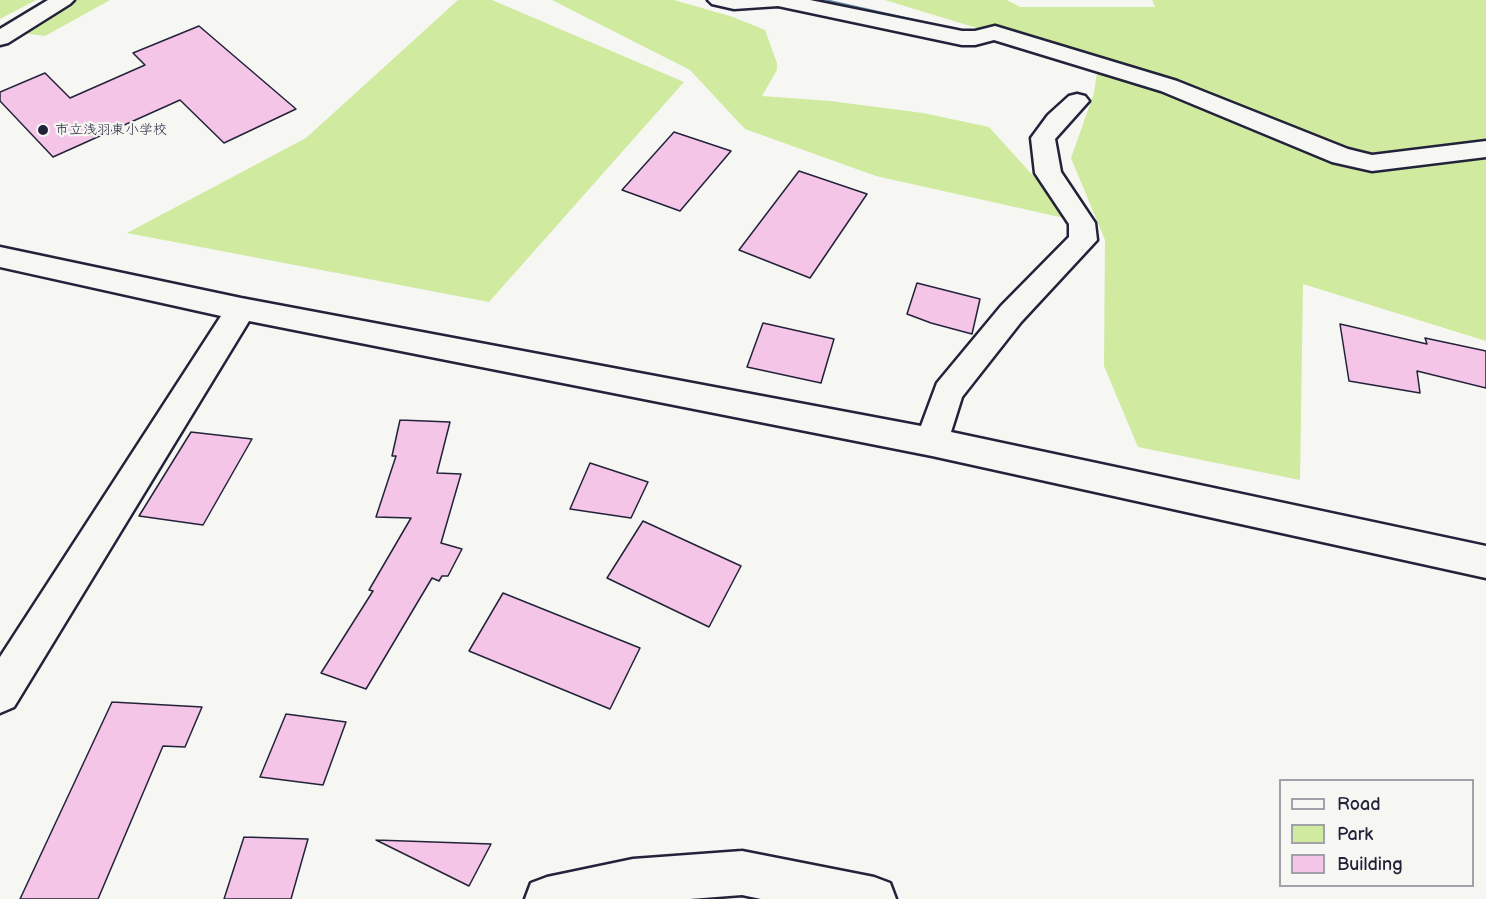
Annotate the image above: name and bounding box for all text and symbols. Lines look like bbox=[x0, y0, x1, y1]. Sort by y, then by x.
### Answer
place label: 市立浅羽東小学校 bbox=[55, 122, 167, 138]
marker: 市立浅羽東小学校 bbox=[36, 123, 50, 137]
legend bbox=[1279, 779, 1474, 887]
text: Road bbox=[1337, 794, 1381, 815]
text: Park bbox=[1337, 824, 1373, 845]
text: Building bbox=[1337, 854, 1403, 875]

